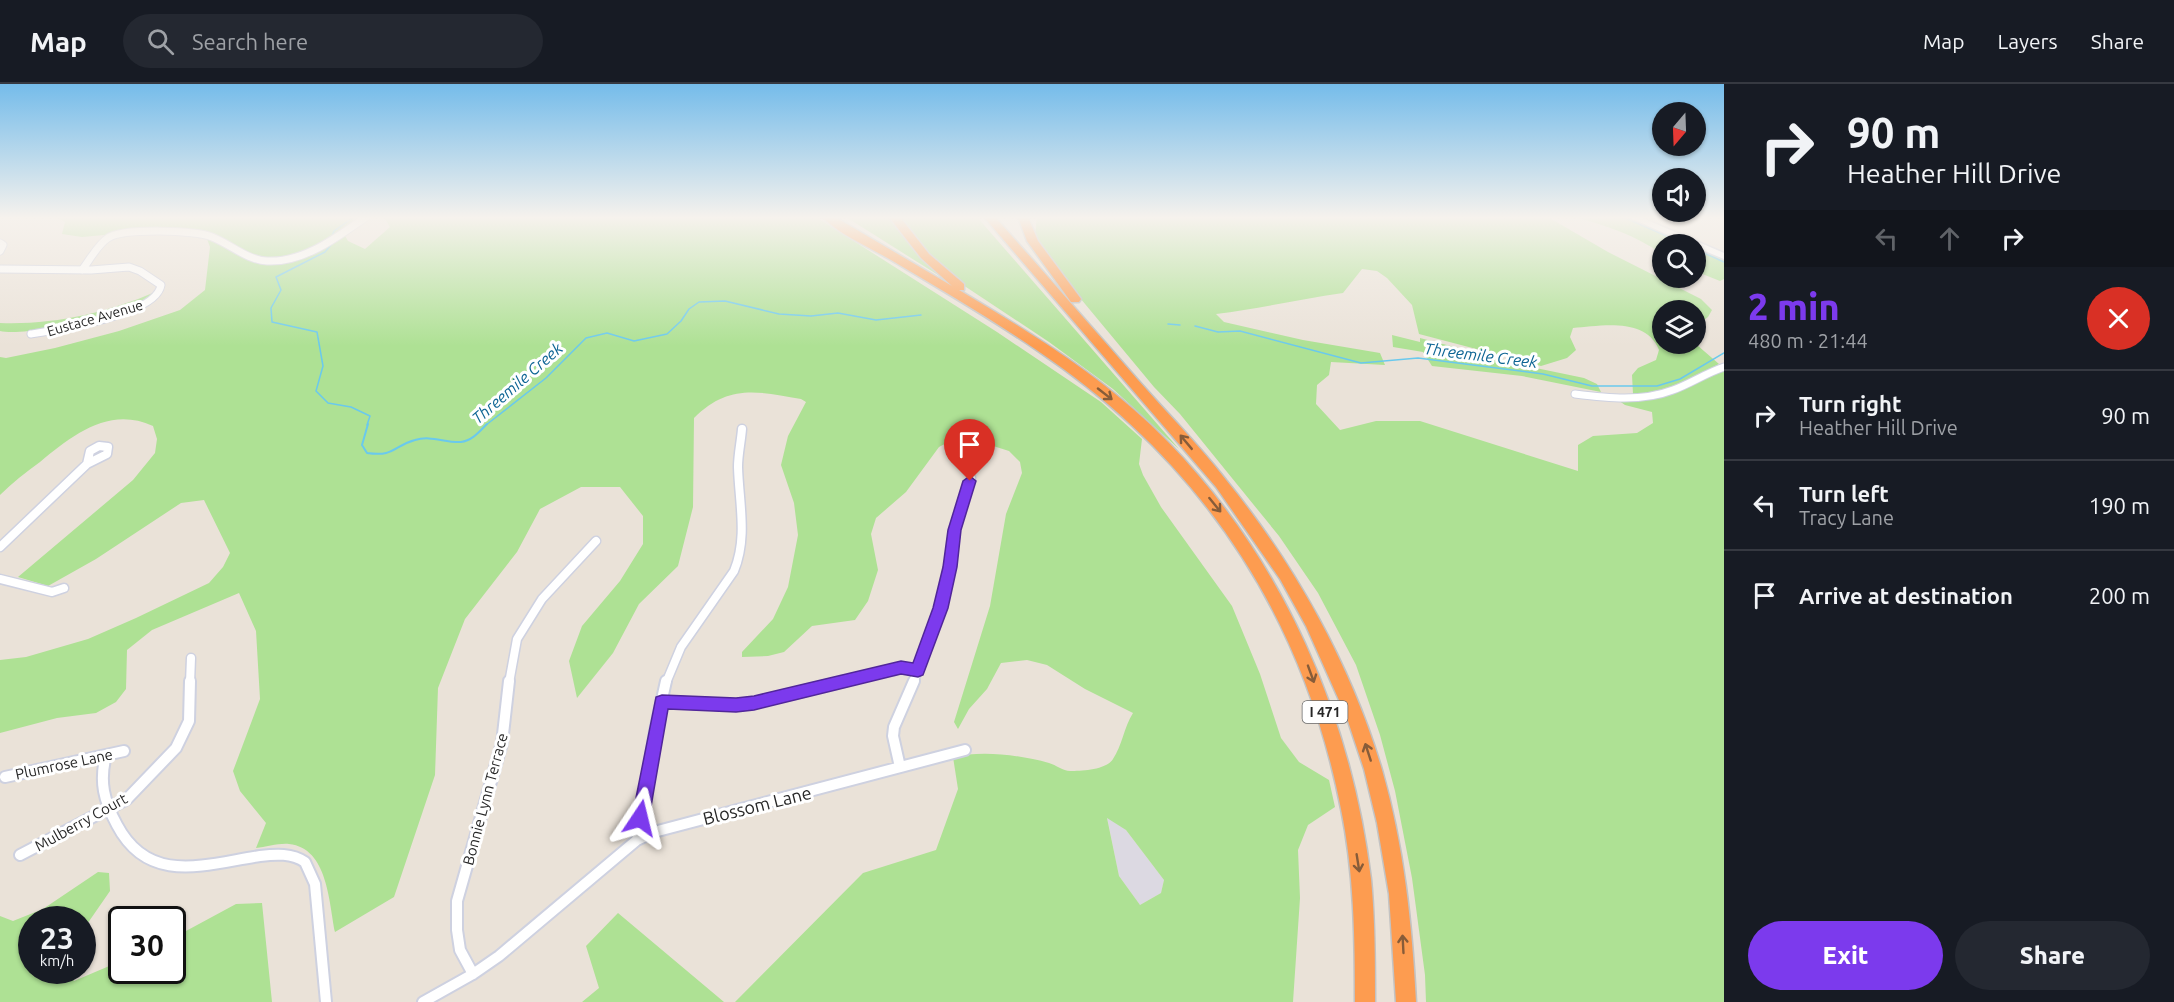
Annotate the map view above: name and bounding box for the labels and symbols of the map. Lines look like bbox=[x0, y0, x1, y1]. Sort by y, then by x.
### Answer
north arrow bbox=[1652, 102, 1706, 156]
street label: Eustace Avenue bbox=[45, 297, 145, 339]
water label: Threemile Creek bbox=[468, 338, 566, 427]
water label: Threemile Creek bbox=[1423, 339, 1539, 371]
one-way arrow bbox=[1097, 387, 1113, 400]
pin bbox=[944, 419, 995, 481]
one-way arrow bbox=[1179, 435, 1193, 450]
one-way arrow bbox=[1209, 497, 1222, 513]
one-way arrow bbox=[1307, 664, 1318, 683]
road number: I 471 bbox=[1302, 701, 1348, 723]
street label: Bonnie Lynn Terrace bbox=[459, 731, 511, 867]
one-way arrow bbox=[1361, 743, 1372, 762]
street label: Plumrose Lane bbox=[14, 745, 114, 783]
street label: Blossom Lane bbox=[701, 782, 813, 828]
position arrow bbox=[608, 786, 672, 850]
street label: Mulberry Court bbox=[32, 790, 130, 854]
one-way arrow bbox=[1353, 852, 1364, 872]
speed limit sign: 30 bbox=[108, 906, 186, 984]
one-way arrow bbox=[1397, 934, 1408, 954]

